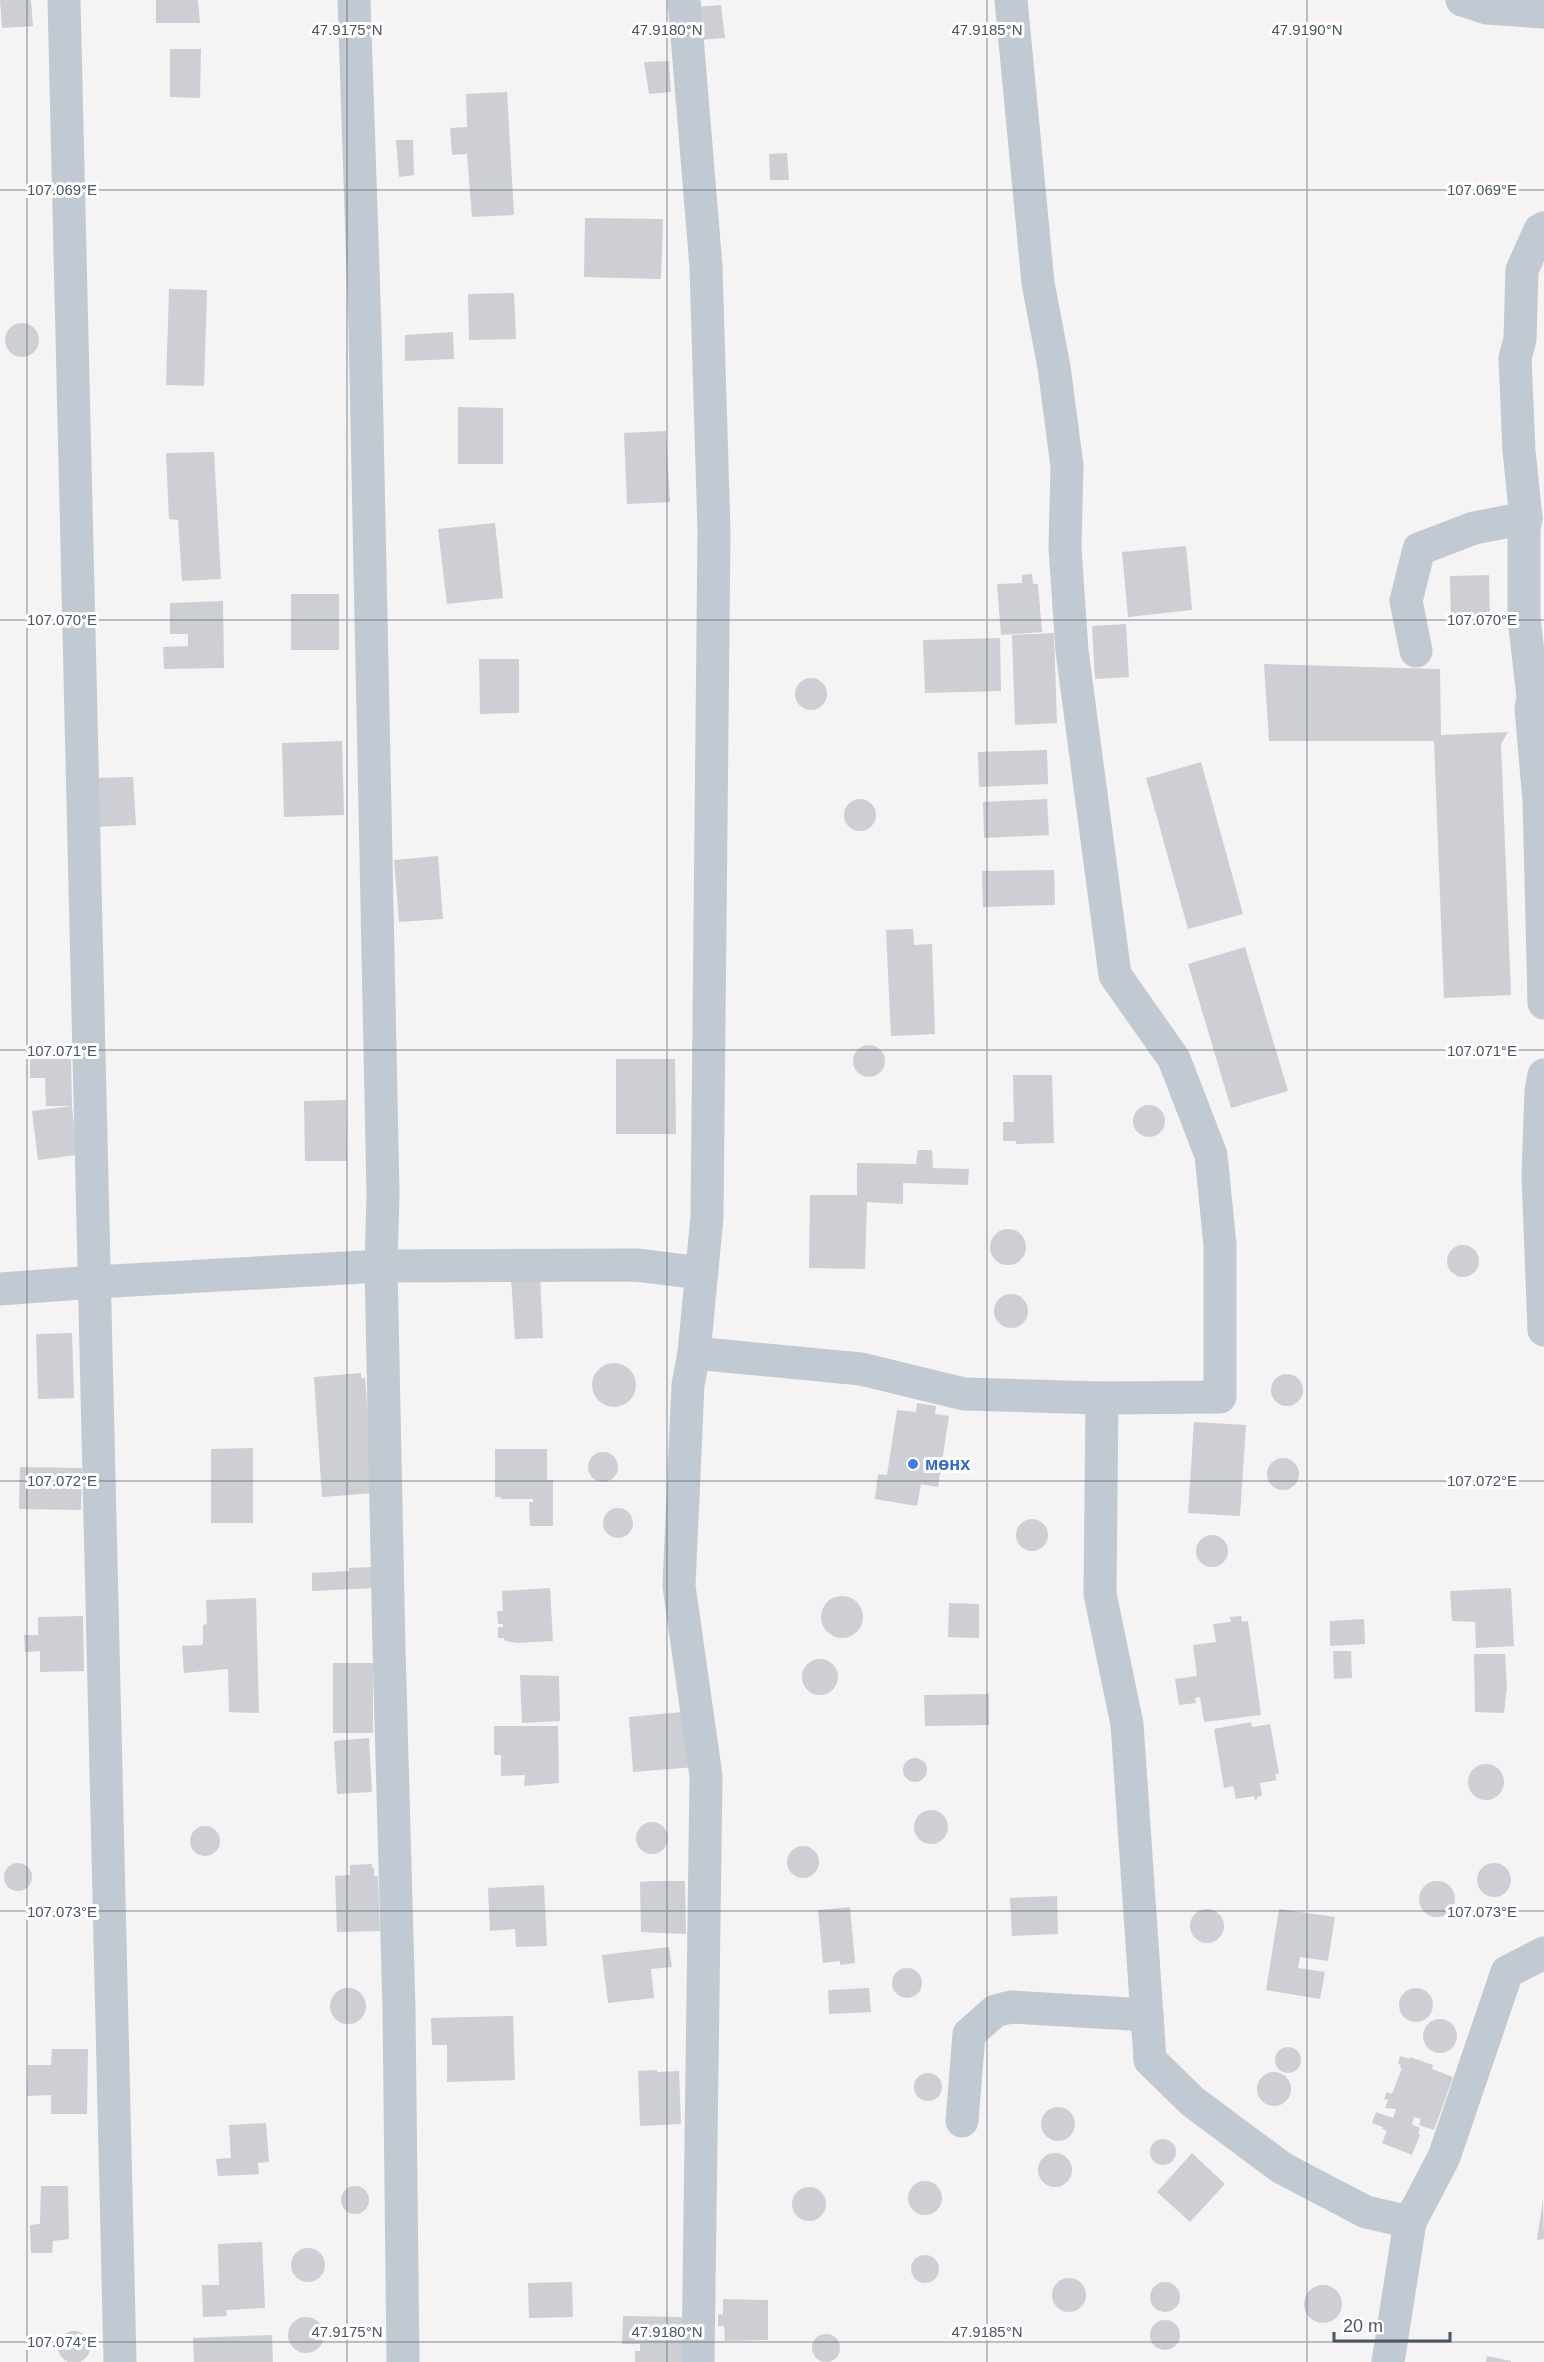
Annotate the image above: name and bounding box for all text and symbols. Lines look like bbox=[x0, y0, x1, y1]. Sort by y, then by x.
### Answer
text: 47.9175°N bbox=[311, 21, 383, 38]
text: 47.9180°N bbox=[631, 21, 703, 38]
text: 47.9185°N bbox=[951, 21, 1023, 38]
text: 47.9190°N bbox=[1271, 21, 1343, 38]
text: 107.069°E bbox=[27, 181, 97, 198]
text: 107.069°E bbox=[1447, 181, 1517, 198]
text: 107.070°E bbox=[27, 611, 97, 628]
text: 107.070°E bbox=[1447, 611, 1517, 628]
text: 107.071°E bbox=[27, 1042, 97, 1059]
text: 107.071°E bbox=[1447, 1042, 1517, 1059]
place label: мөнх bbox=[925, 1454, 970, 1474]
marker: мөнх bbox=[906, 1457, 920, 1471]
text: 107.072°E bbox=[27, 1472, 97, 1489]
text: 107.072°E bbox=[1447, 1472, 1517, 1489]
text: 107.073°E bbox=[27, 1903, 97, 1920]
text: 107.073°E bbox=[1447, 1903, 1517, 1920]
scale bar bbox=[1334, 2305, 1450, 2343]
text: 20 m bbox=[1343, 2316, 1383, 2336]
text: 47.9175°N bbox=[311, 2323, 383, 2340]
text: 47.9180°N bbox=[631, 2323, 703, 2340]
text: 47.9185°N bbox=[951, 2323, 1023, 2340]
text: 107.074°E bbox=[27, 2333, 97, 2350]

